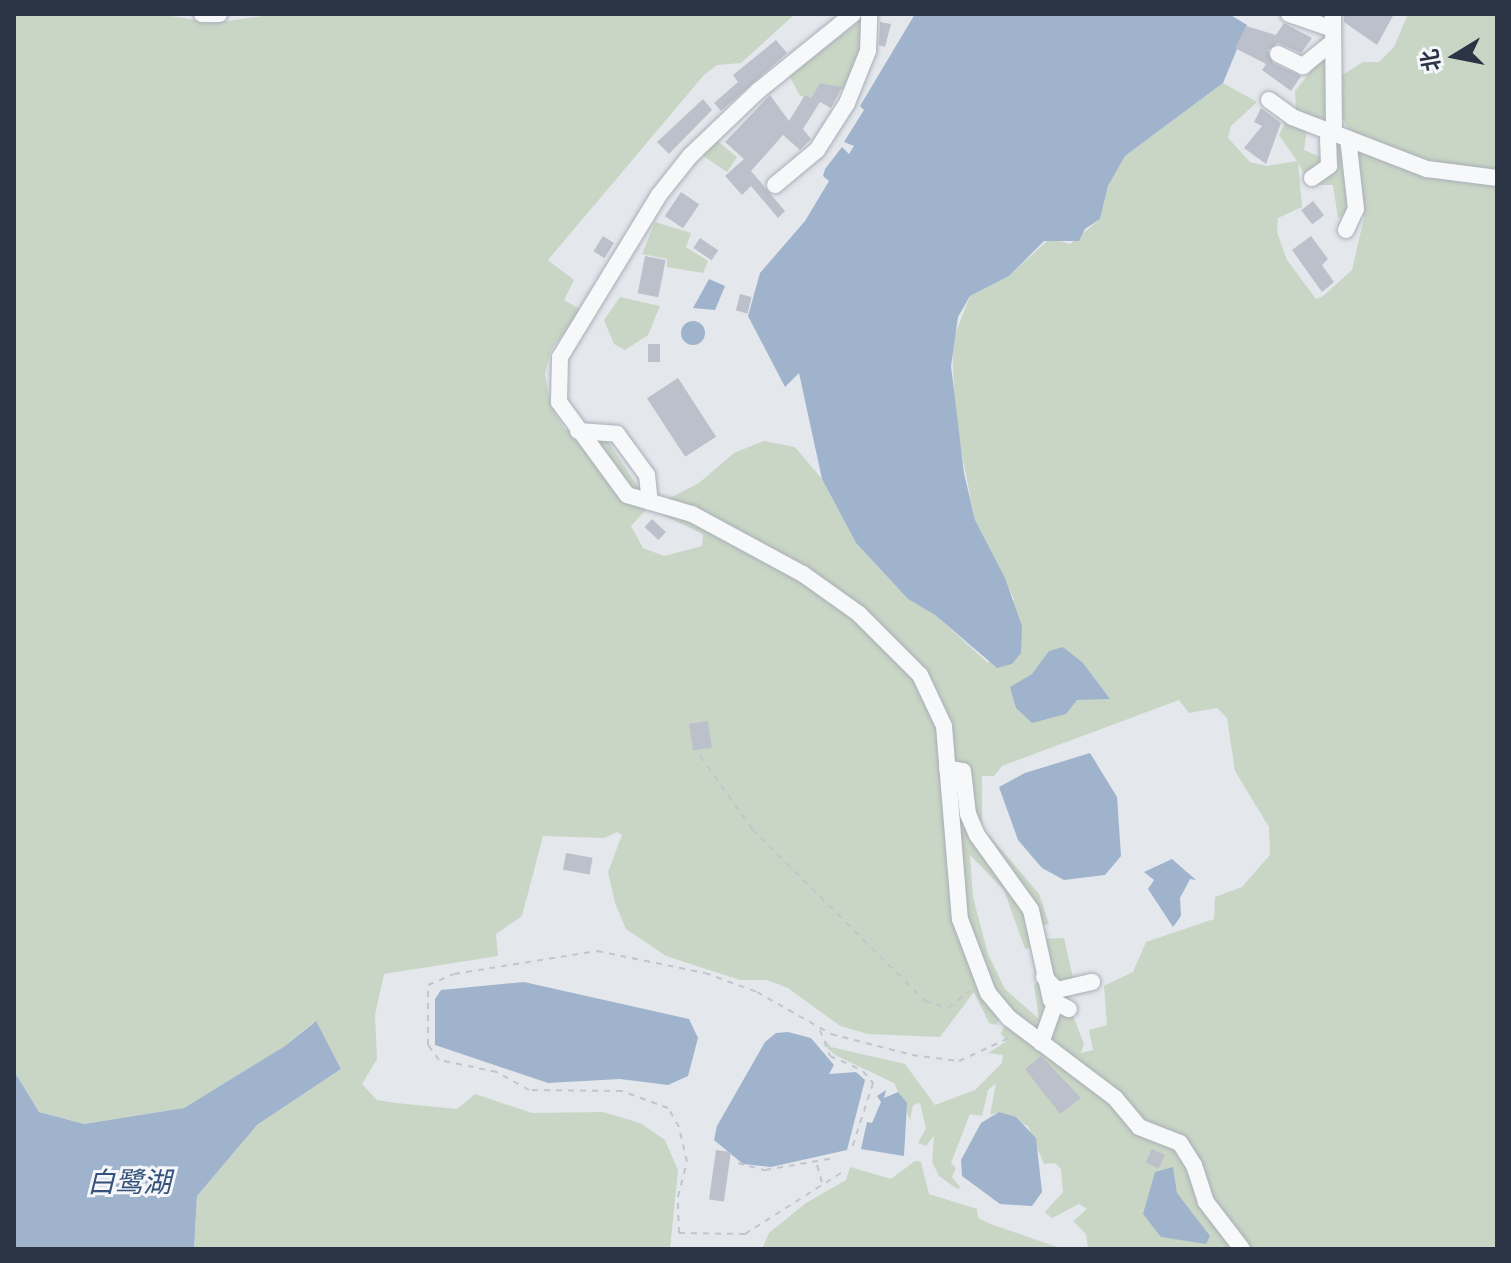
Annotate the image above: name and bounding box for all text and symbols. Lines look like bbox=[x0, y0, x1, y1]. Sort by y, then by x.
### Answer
north arrow bbox=[1415, 16, 1495, 96]
text: 北 bbox=[1417, 47, 1445, 73]
water label: 白鹭湖 bbox=[87, 1166, 171, 1200]

